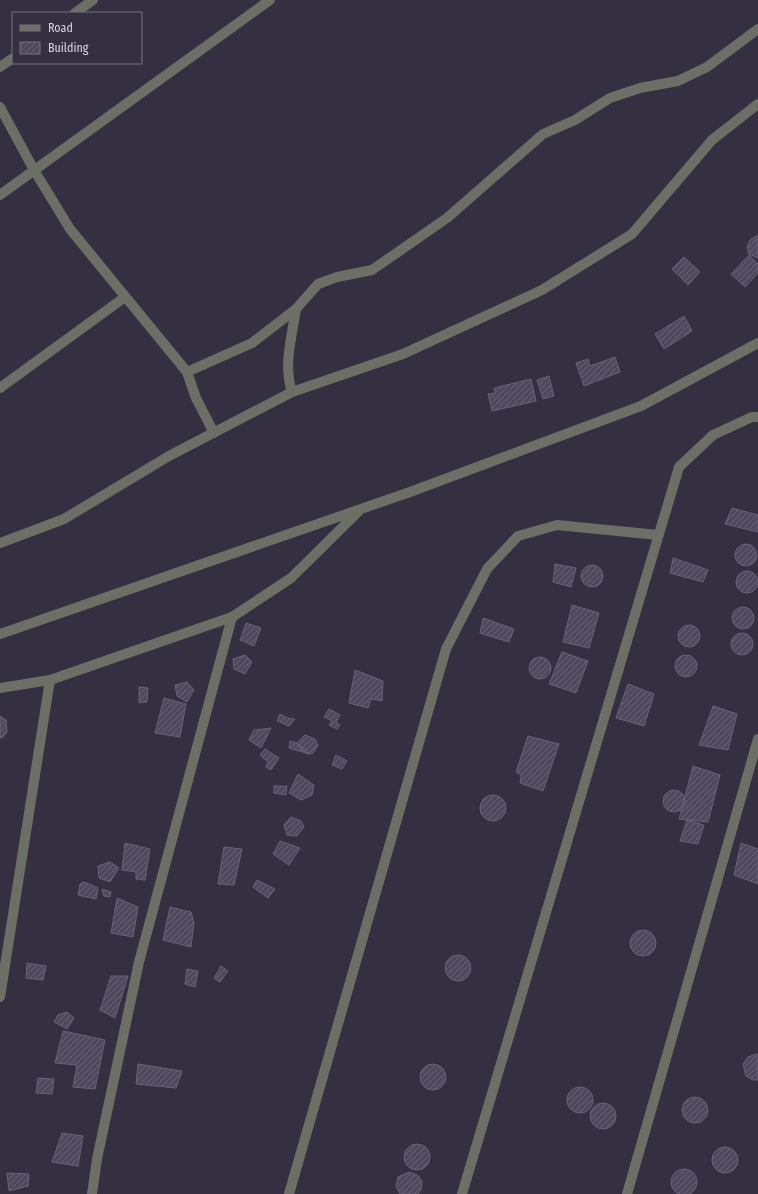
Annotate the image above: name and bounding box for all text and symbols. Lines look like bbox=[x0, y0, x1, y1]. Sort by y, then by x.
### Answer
legend bbox=[12, 12, 142, 64]
text: Road bbox=[48, 21, 73, 35]
text: Building bbox=[48, 41, 89, 55]

